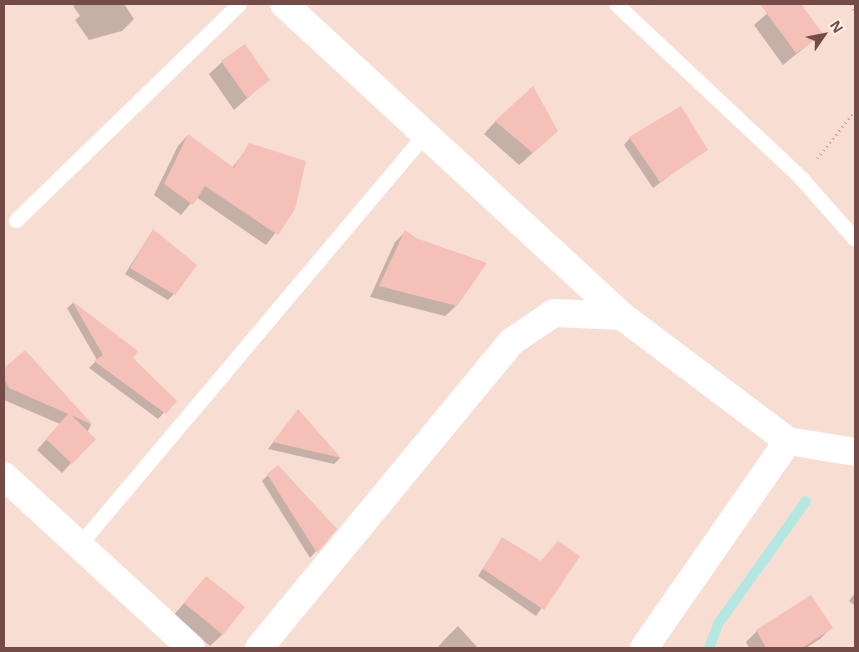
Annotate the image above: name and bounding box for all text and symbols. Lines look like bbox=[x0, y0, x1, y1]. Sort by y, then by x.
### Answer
north arrow bbox=[799, 10, 849, 60]
text: N bbox=[826, 17, 848, 37]

